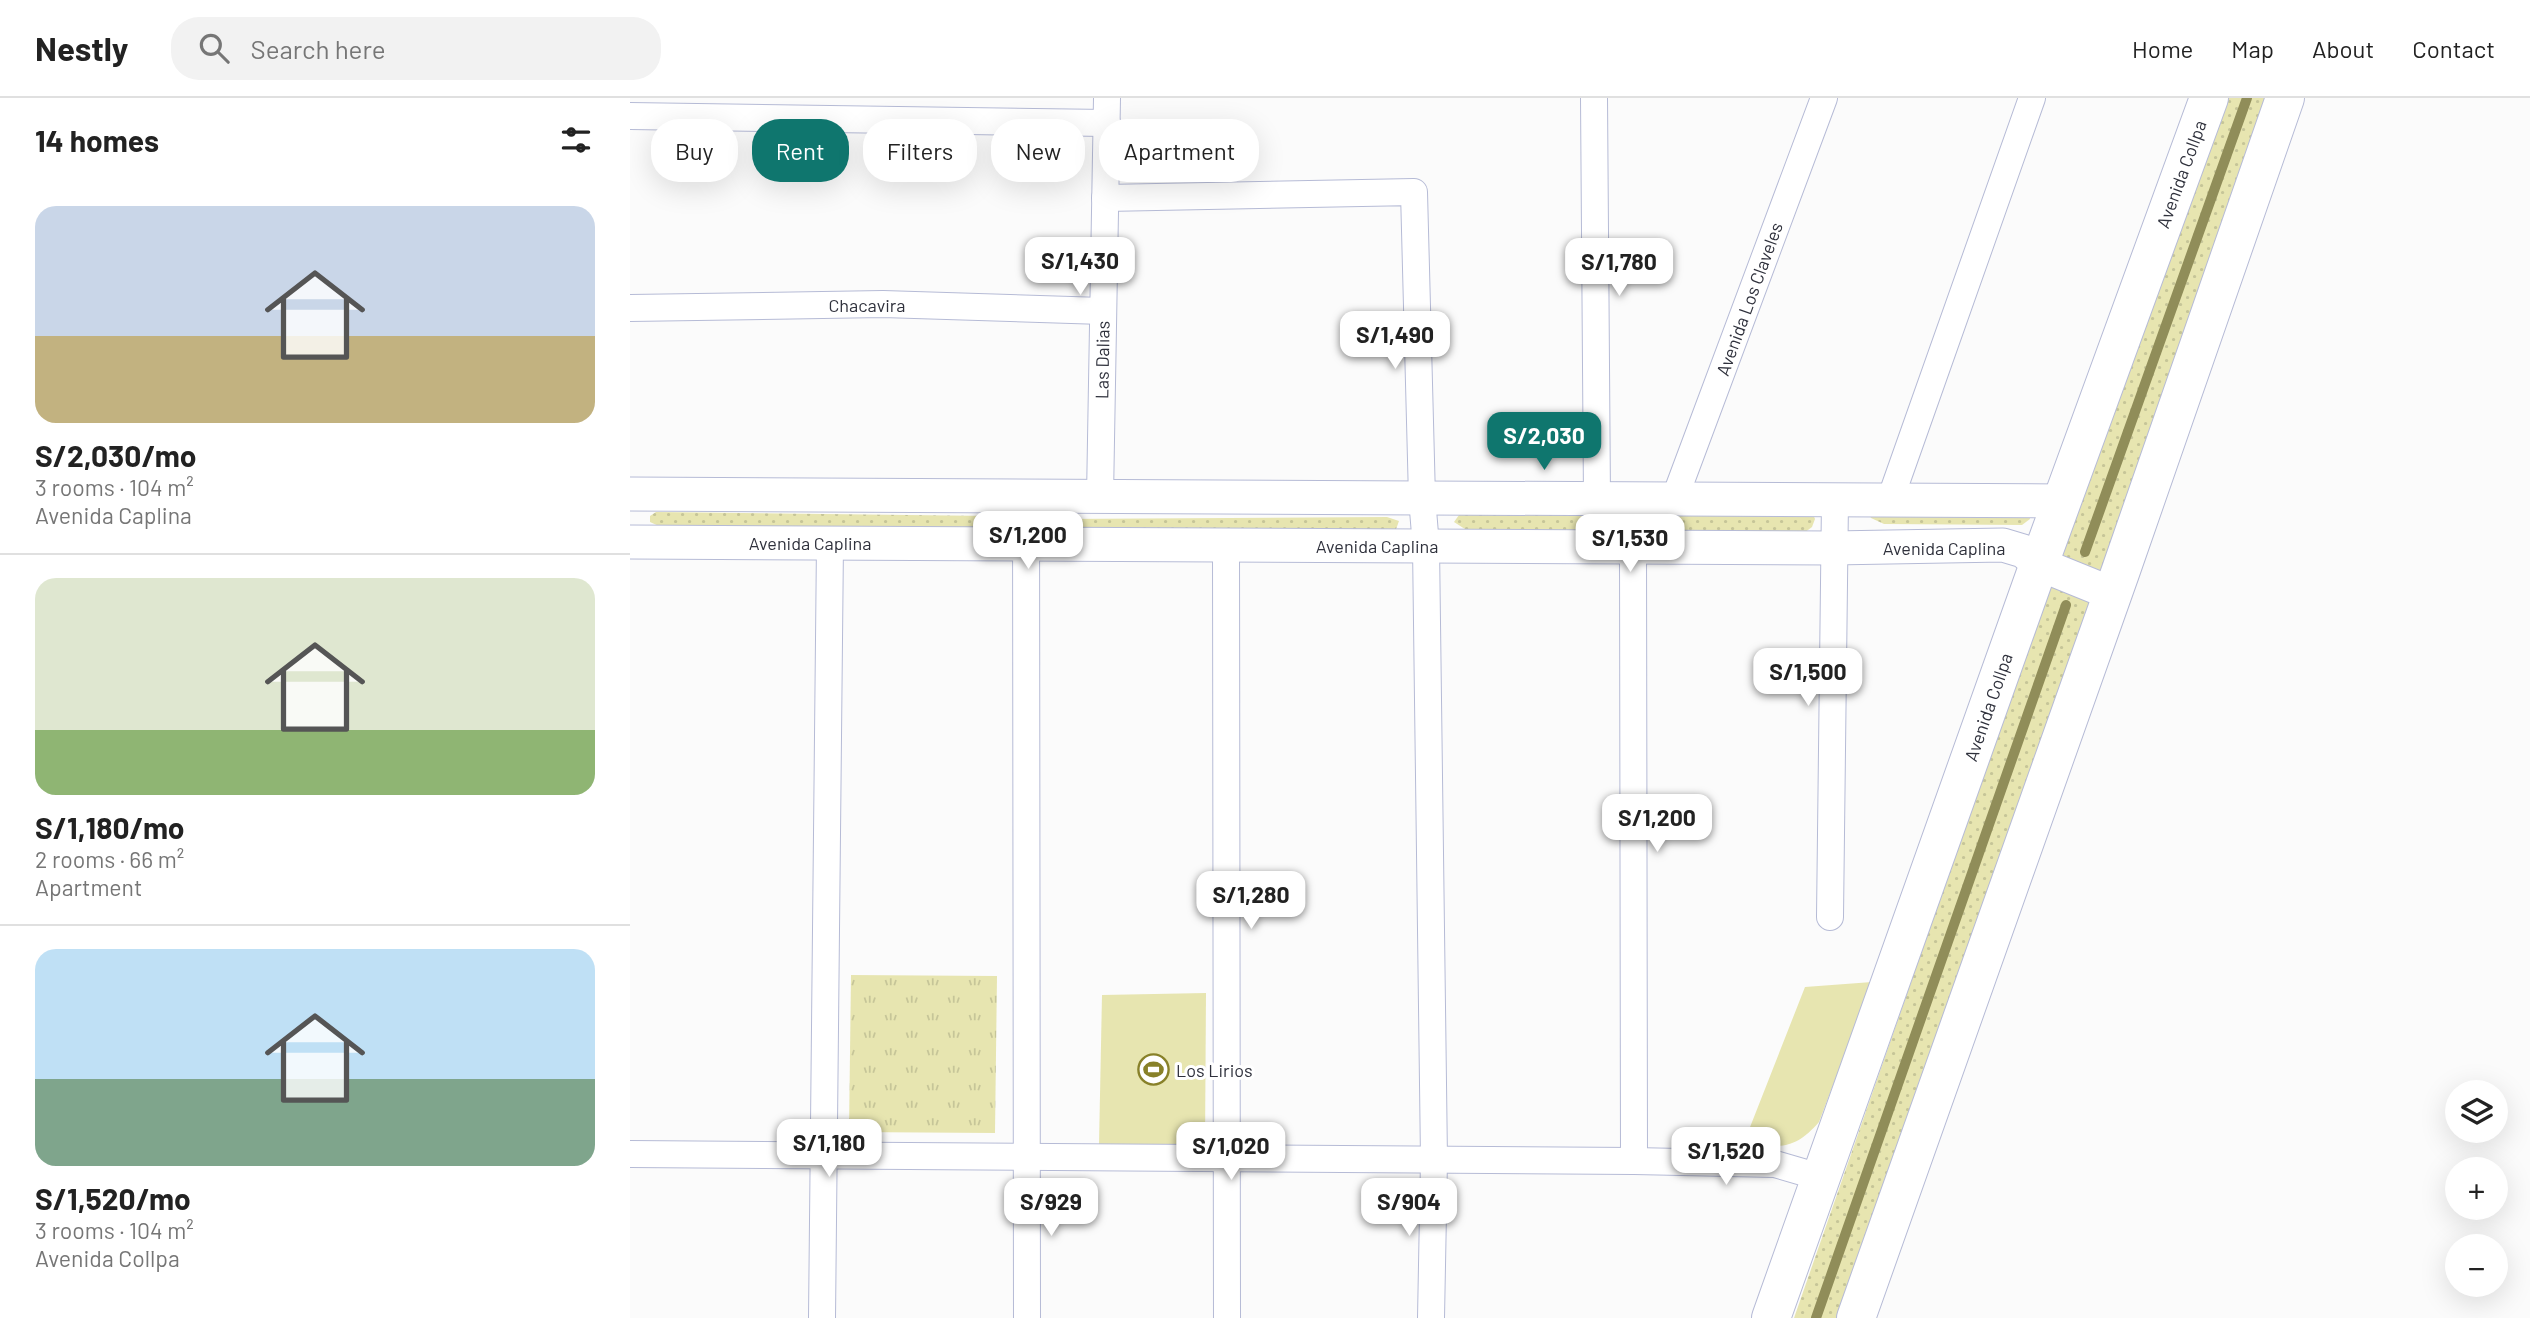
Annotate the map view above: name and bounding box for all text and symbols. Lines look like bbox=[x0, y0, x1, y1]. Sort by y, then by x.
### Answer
search box bbox=[171, 17, 661, 80]
text: Nestly bbox=[35, 28, 129, 68]
icon: search bbox=[195, 29, 233, 67]
text: Search here bbox=[251, 33, 386, 64]
text: Home bbox=[2132, 34, 2193, 63]
text: Map bbox=[2231, 34, 2274, 63]
text: About bbox=[2312, 34, 2374, 63]
text: Contact bbox=[2412, 34, 2495, 63]
street label: Avenida Collpa bbox=[2151, 117, 2211, 231]
chip: Buy bbox=[651, 119, 738, 182]
chip: Rent bbox=[752, 119, 849, 182]
chip: Filters bbox=[863, 119, 977, 182]
chip: New bbox=[991, 119, 1085, 182]
chip: Apartment bbox=[1099, 119, 1259, 182]
icon: filters bbox=[557, 121, 595, 159]
text: 14 homes bbox=[35, 122, 159, 158]
street label: Avenida Los Claveles bbox=[1711, 219, 1787, 379]
pin: S/1,430 bbox=[1015, 238, 1145, 297]
pin: S/1,780 bbox=[1554, 238, 1684, 298]
text: S/1,430 bbox=[1041, 246, 1119, 274]
text: S/1,780 bbox=[1581, 247, 1657, 275]
icon: home bbox=[252, 252, 378, 378]
street label: Chacavira bbox=[828, 294, 906, 316]
pin: S/1,490 bbox=[1330, 312, 1460, 371]
text: S/1,490 bbox=[1356, 320, 1434, 348]
street label: Las Dalias bbox=[1090, 321, 1114, 399]
pin: S/2,030 bbox=[1479, 412, 1609, 472]
text: S/2,030 bbox=[1503, 421, 1585, 449]
text: S/2,030/mo bbox=[35, 437, 196, 473]
text: 3 rooms · 104 m² bbox=[35, 473, 194, 501]
text: Avenida Caplina bbox=[35, 501, 192, 529]
pin: S/1,200 bbox=[963, 512, 1093, 571]
pin: S/1,530 bbox=[1565, 514, 1695, 574]
text: S/1,200 bbox=[989, 520, 1067, 548]
text: S/1,530 bbox=[1592, 523, 1668, 551]
street label: Avenida Caplina bbox=[749, 532, 871, 554]
street label: Avenida Caplina bbox=[1316, 535, 1438, 557]
street label: Avenida Caplina bbox=[1883, 537, 2005, 559]
icon: home bbox=[252, 624, 378, 750]
pin: S/1,500 bbox=[1743, 648, 1873, 708]
street label: Avenida Collpa bbox=[1959, 650, 2017, 764]
text: S/1,500 bbox=[1769, 657, 1847, 685]
pin: S/1,200 bbox=[1592, 794, 1722, 854]
text: S/1,200 bbox=[1618, 803, 1696, 831]
text: S/1,180/mo bbox=[35, 809, 185, 845]
text: 2 rooms · 66 m² bbox=[35, 845, 184, 873]
pin: S/1,280 bbox=[1186, 872, 1316, 931]
text: Apartment bbox=[35, 873, 142, 901]
text: S/1,280 bbox=[1212, 880, 1290, 908]
icon: home bbox=[252, 995, 378, 1121]
sports icon: Los Lirios bbox=[1136, 1053, 1170, 1087]
place label: Los Lirios bbox=[1176, 1059, 1253, 1081]
map controls bbox=[2445, 1080, 2508, 1297]
button: layers bbox=[2445, 1080, 2508, 1143]
pin: S/1,180 bbox=[764, 1119, 894, 1179]
pin: S/1,020 bbox=[1166, 1122, 1296, 1182]
text: S/1,180 bbox=[793, 1128, 865, 1156]
pin: S/1,520 bbox=[1661, 1128, 1791, 1187]
text: S/1,020 bbox=[1192, 1131, 1270, 1159]
text: S/1,520 bbox=[1687, 1136, 1765, 1164]
button: + bbox=[2445, 1157, 2508, 1220]
pin: S/929 bbox=[1002, 1178, 1100, 1238]
pin: S/904 bbox=[1360, 1178, 1458, 1238]
text: S/1,520/mo bbox=[35, 1180, 191, 1216]
text: S/929 bbox=[1020, 1187, 1082, 1215]
text: S/904 bbox=[1377, 1187, 1441, 1215]
text: 3 rooms · 104 m² bbox=[35, 1216, 194, 1244]
button: − bbox=[2445, 1234, 2508, 1297]
text: Avenida Collpa bbox=[35, 1244, 180, 1272]

